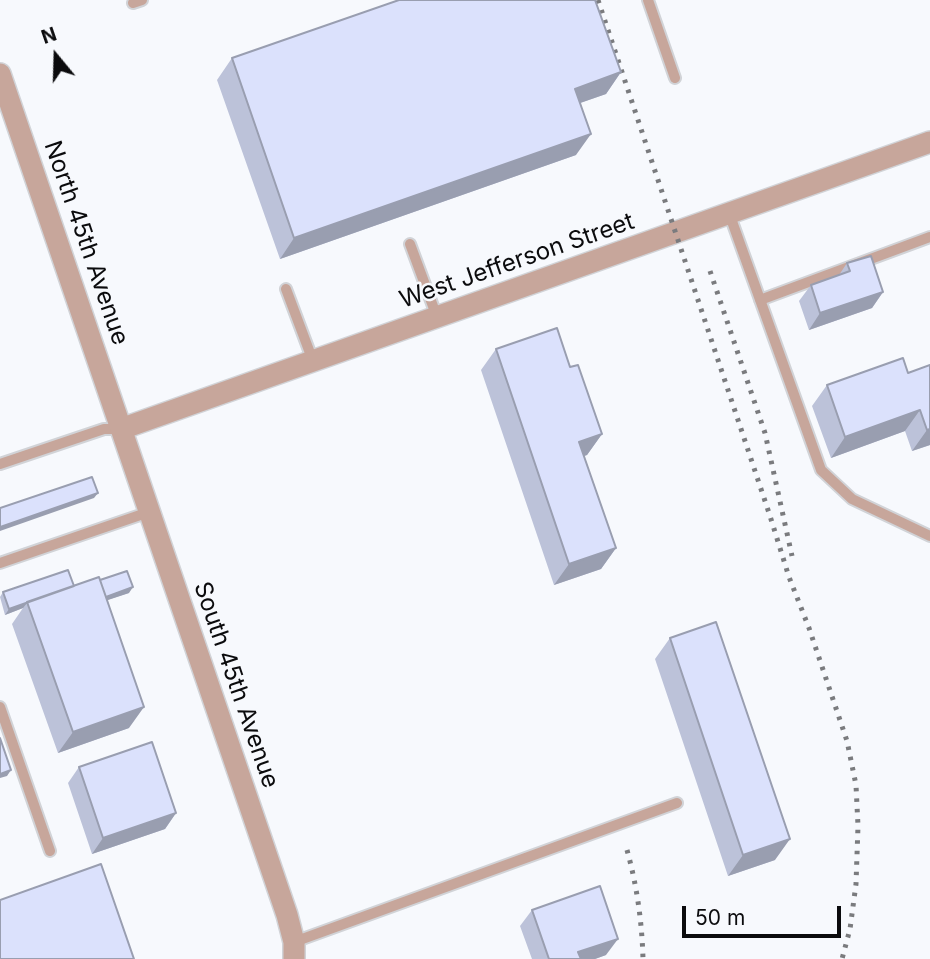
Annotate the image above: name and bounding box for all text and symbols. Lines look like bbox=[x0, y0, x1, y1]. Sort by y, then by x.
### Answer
north arrow bbox=[21, 21, 91, 91]
text: N bbox=[38, 22, 60, 49]
street label: North 45th Avenue bbox=[38, 137, 134, 349]
street label: West Jefferson Street bbox=[396, 207, 638, 315]
street label: South 45th Avenue bbox=[187, 578, 285, 792]
scale bar bbox=[685, 892, 844, 936]
text: 50 m bbox=[695, 905, 745, 930]

